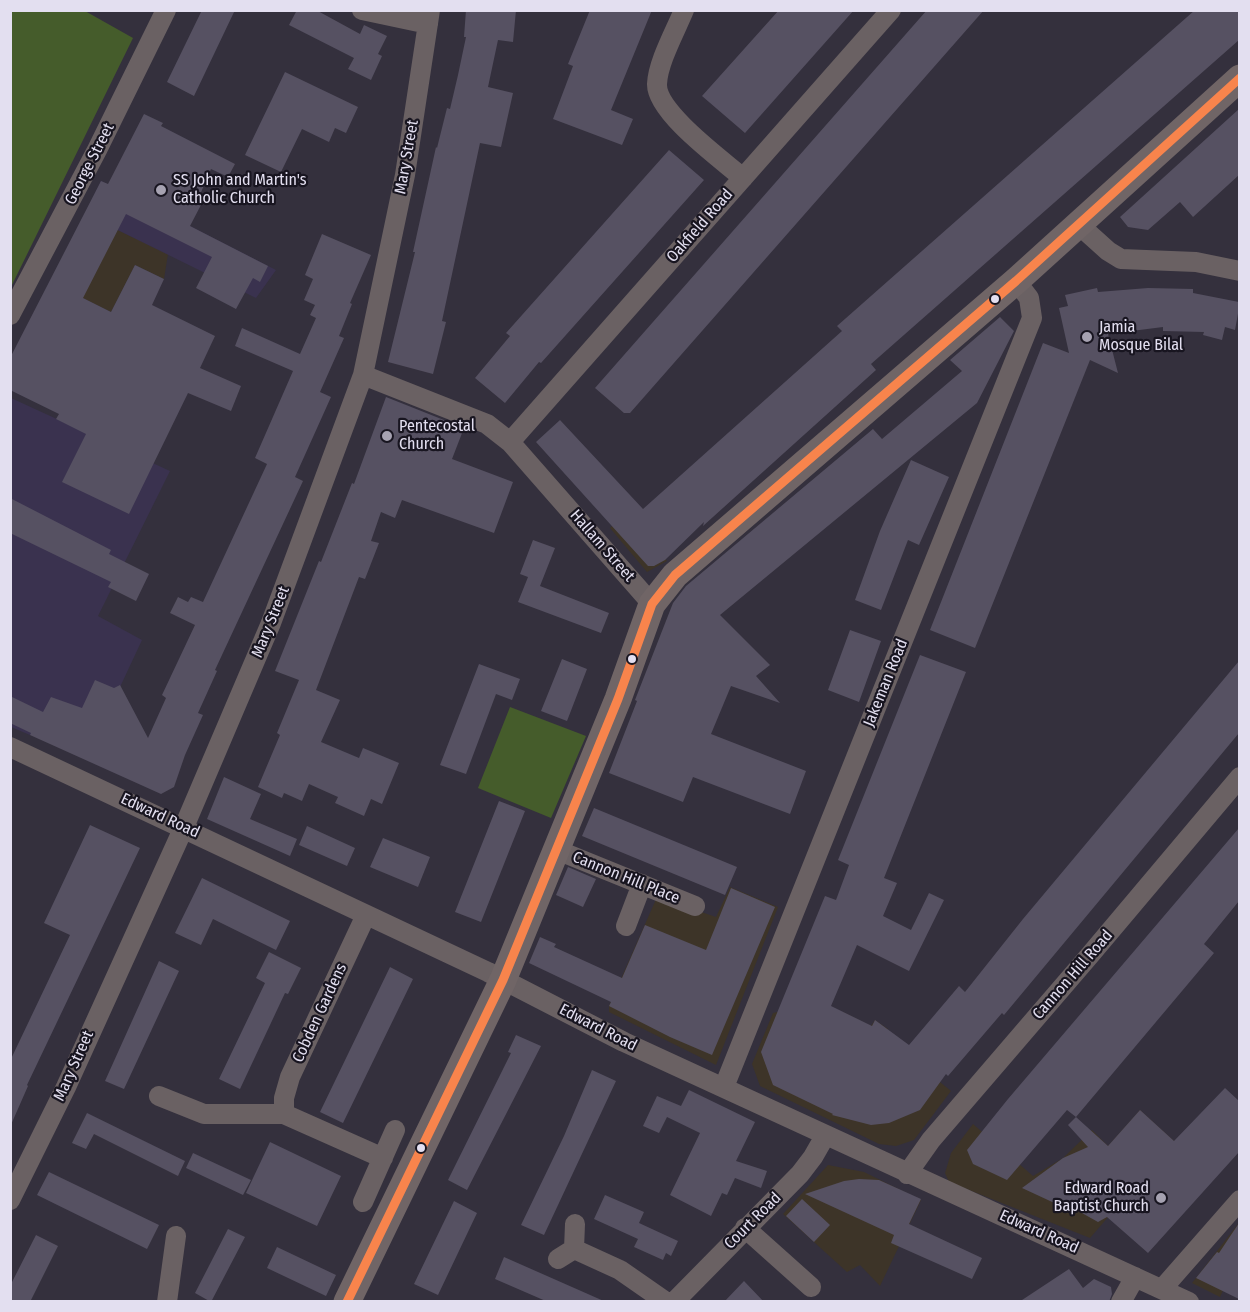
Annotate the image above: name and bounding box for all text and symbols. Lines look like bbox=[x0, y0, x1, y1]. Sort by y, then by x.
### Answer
street label: Mary Street bbox=[391, 118, 423, 196]
street label: George Street bbox=[61, 120, 119, 208]
place label: SS John and Martin's Catholic Church bbox=[173, 171, 307, 209]
marker: SS John and Martin's Catholic Church bbox=[154, 183, 168, 197]
street label: Oakfield Road bbox=[663, 185, 737, 267]
unlabelled marker bbox=[989, 293, 1001, 305]
place label: Jamia Mosque Bilal bbox=[1099, 318, 1183, 356]
marker: Jamia Mosque Bilal bbox=[1080, 330, 1094, 344]
place label: Pentecostal Church bbox=[399, 417, 475, 455]
marker: Pentecostal Church bbox=[380, 429, 394, 443]
street label: Hallam Street bbox=[566, 506, 638, 586]
street label: Mary Street bbox=[248, 584, 294, 660]
street label: Jakeman Road bbox=[860, 636, 912, 730]
unlabelled marker bbox=[626, 653, 638, 665]
street label: Edward Road bbox=[118, 789, 202, 843]
street label: Cannon Hill Place bbox=[570, 848, 682, 908]
street label: Cannon Hill Road bbox=[1029, 926, 1117, 1024]
street label: Cobden Gardens bbox=[289, 960, 351, 1066]
street label: Edward Road bbox=[556, 1000, 640, 1056]
street label: Mary Street bbox=[50, 1028, 98, 1104]
unlabelled marker bbox=[415, 1142, 427, 1154]
place label: Edward Road Baptist Church bbox=[1054, 1179, 1149, 1217]
street label: Court Road bbox=[721, 1189, 785, 1253]
marker: Edward Road Baptist Church bbox=[1154, 1191, 1168, 1205]
street label: Edward Road bbox=[996, 1206, 1082, 1258]

